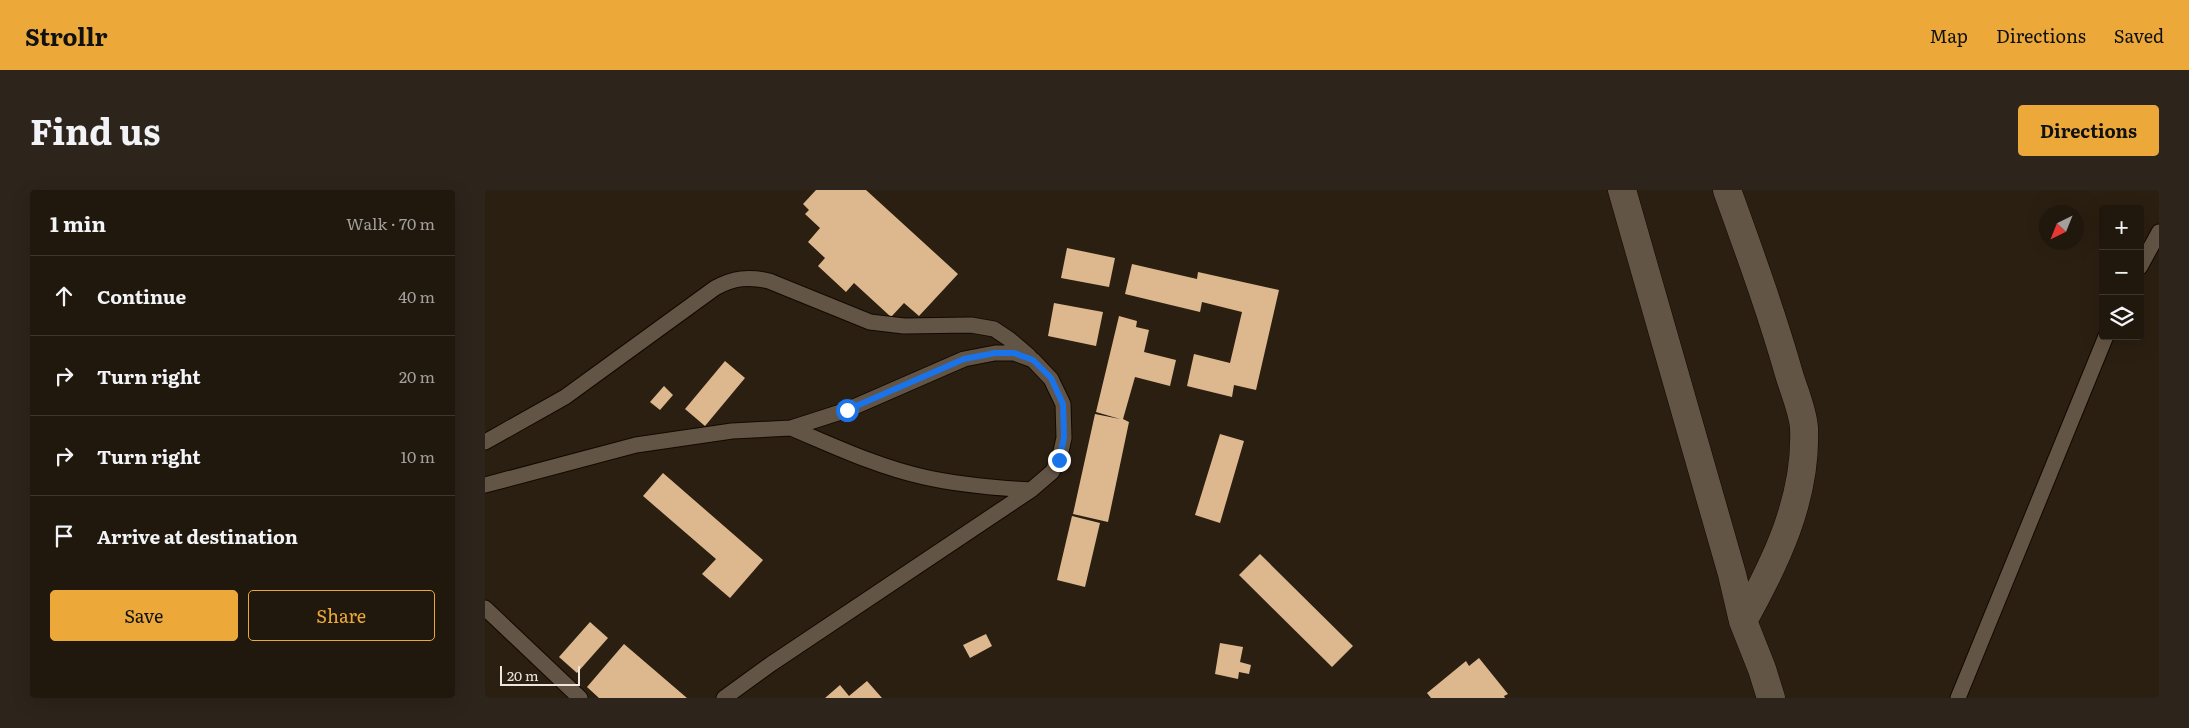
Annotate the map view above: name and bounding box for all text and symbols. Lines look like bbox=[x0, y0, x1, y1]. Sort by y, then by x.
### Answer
text: Strollr bbox=[25, 18, 108, 53]
text: Map bbox=[1930, 22, 1968, 49]
text: Directions bbox=[1996, 22, 2086, 49]
text: Saved bbox=[2114, 22, 2164, 49]
text: Find us bbox=[30, 104, 160, 156]
button: Directions bbox=[2018, 105, 2159, 156]
north arrow bbox=[2039, 205, 2084, 250]
map controls bbox=[2099, 205, 2144, 340]
button: + bbox=[2099, 205, 2144, 250]
text: 1 min bbox=[50, 207, 106, 238]
text: Walk · 70 m bbox=[346, 211, 435, 235]
button: − bbox=[2099, 250, 2144, 295]
icon: ahead bbox=[50, 282, 78, 310]
text: Continue bbox=[97, 282, 186, 310]
text: 40 m bbox=[398, 284, 435, 308]
button: layers bbox=[2099, 295, 2144, 340]
icon: right bbox=[50, 362, 78, 390]
text: Turn right bbox=[97, 362, 201, 390]
text: 20 m bbox=[399, 364, 435, 388]
route start bbox=[836, 399, 859, 422]
icon: right bbox=[50, 442, 78, 470]
text: Turn right bbox=[97, 442, 201, 470]
text: 10 m bbox=[401, 444, 435, 468]
route end bbox=[1048, 449, 1071, 472]
icon: arrive bbox=[50, 522, 78, 550]
text: Arrive at destination bbox=[97, 522, 298, 550]
button: Save bbox=[50, 590, 238, 641]
button: Share bbox=[248, 590, 435, 641]
scale bar bbox=[500, 663, 580, 686]
text: 20 m bbox=[507, 665, 539, 685]

